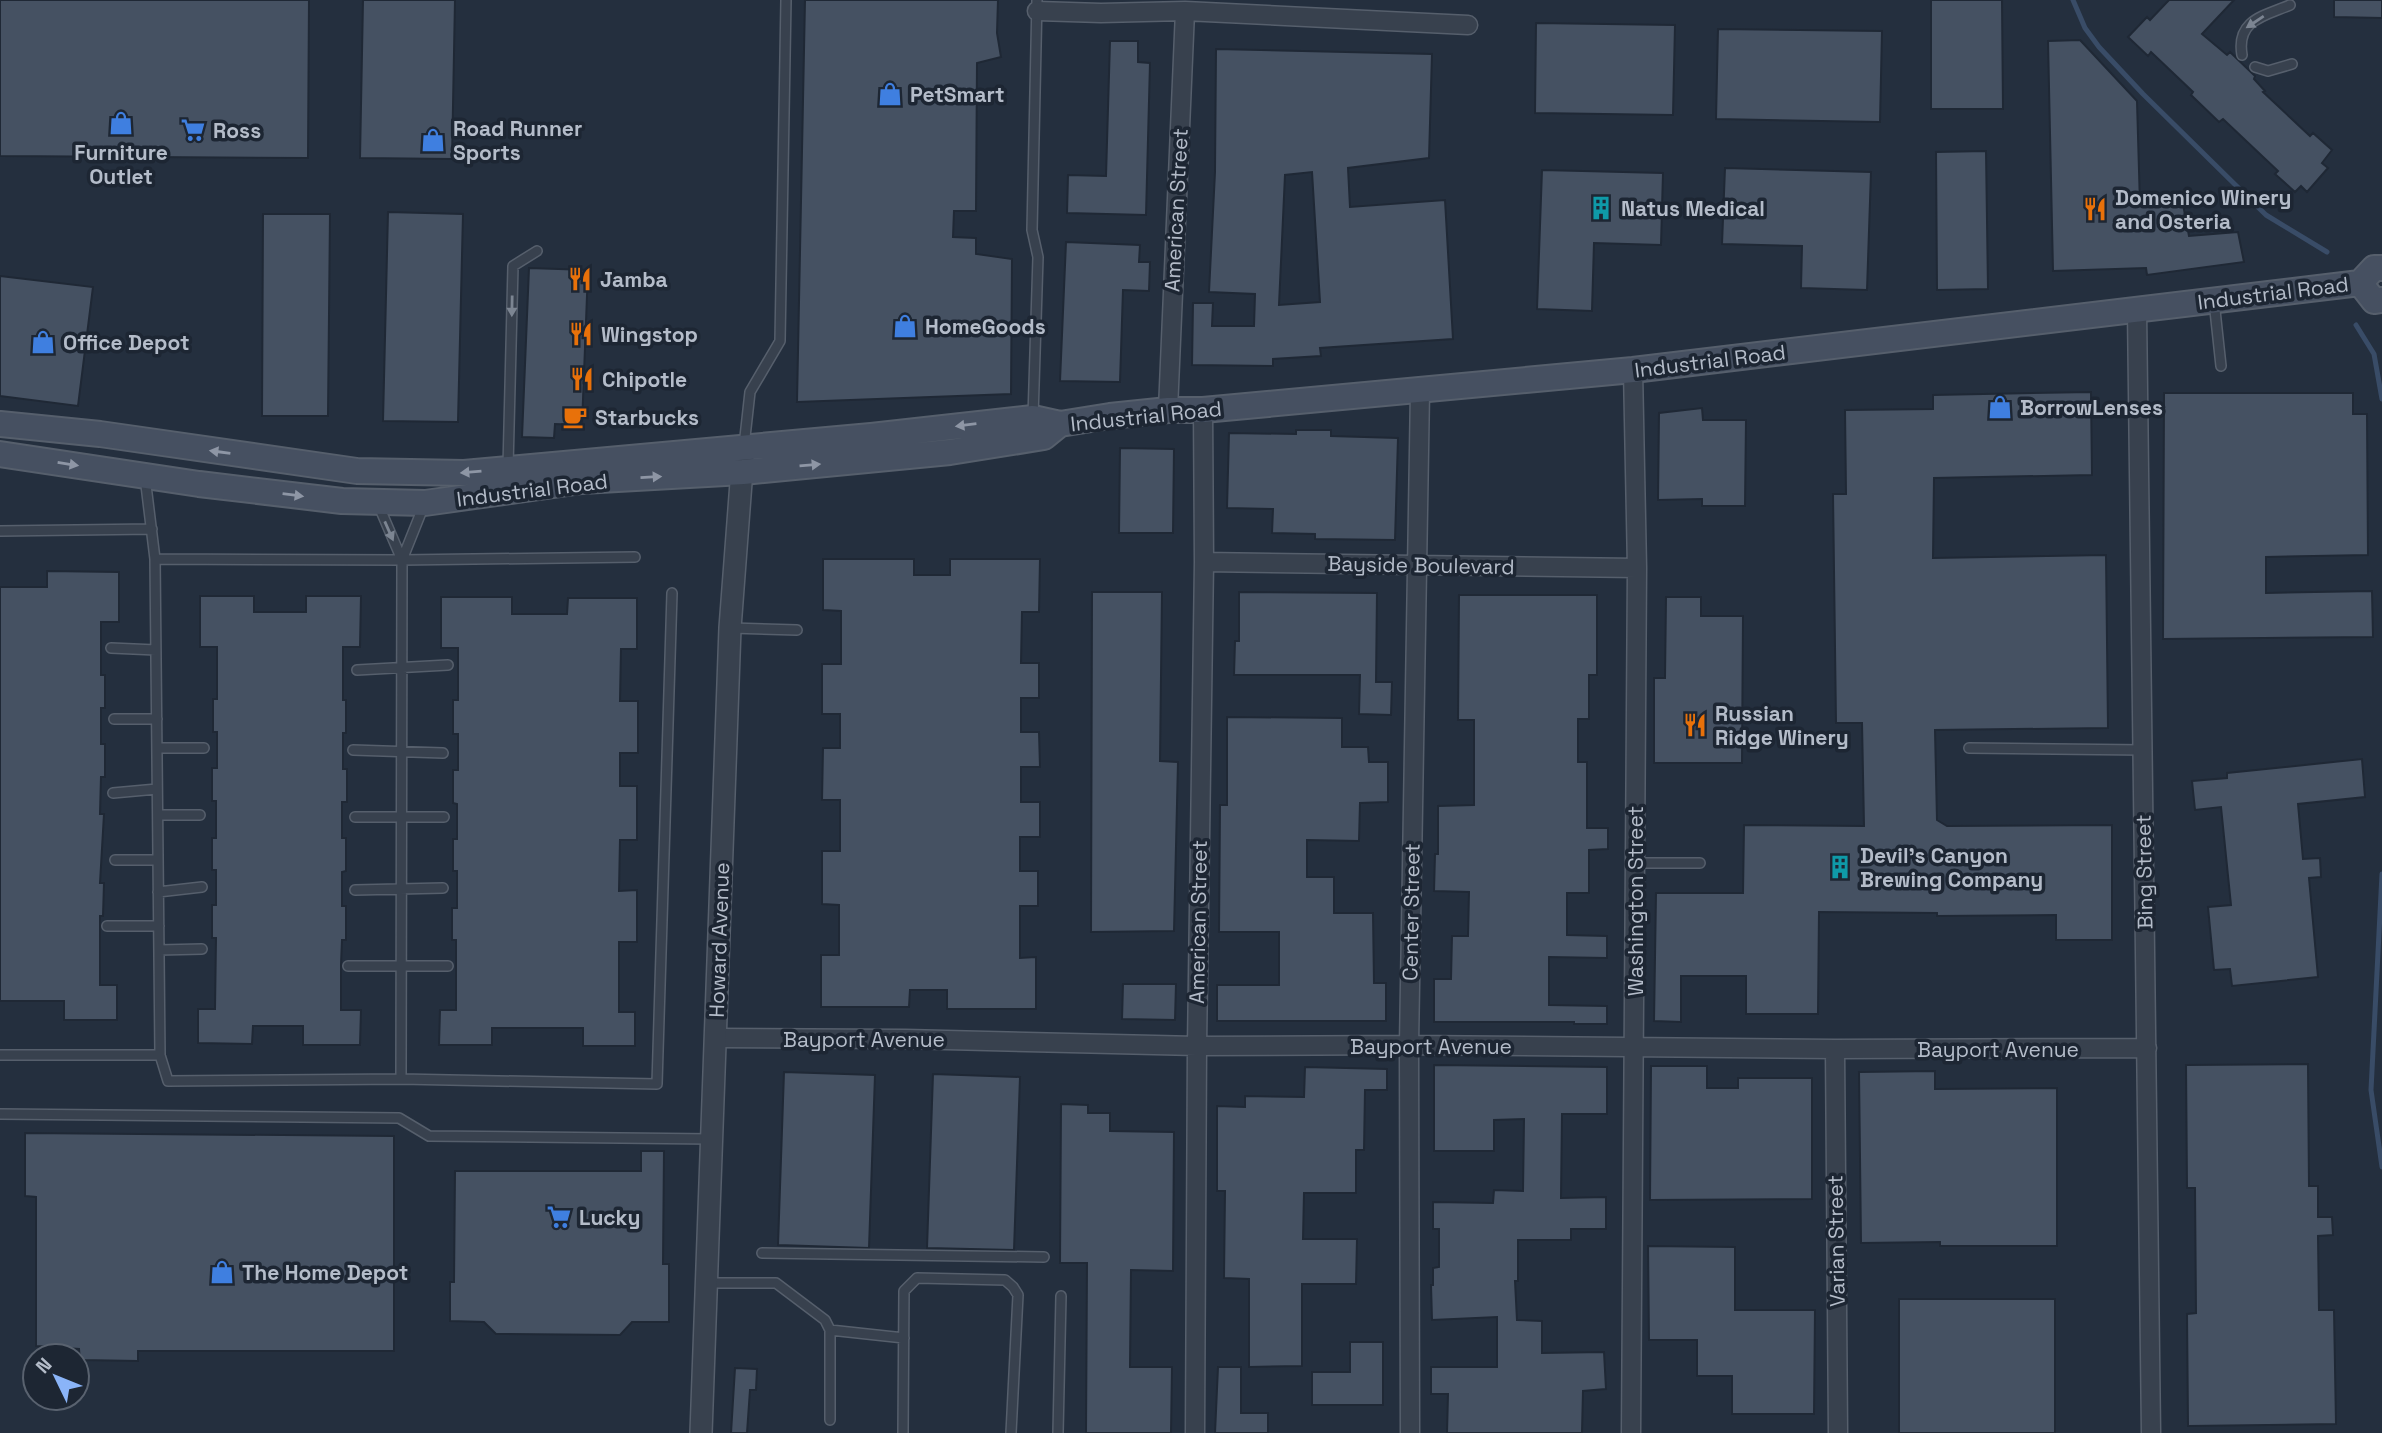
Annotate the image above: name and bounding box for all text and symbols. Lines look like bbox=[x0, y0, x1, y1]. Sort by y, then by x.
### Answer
one-way arrow bbox=[2245, 16, 2265, 29]
shop icon: PetSmart bbox=[876, 80, 904, 108]
place label: PetSmart bbox=[910, 81, 1004, 108]
shop icon: Furniture Outlet bbox=[107, 109, 135, 137]
place label: Road Runner Sports bbox=[453, 115, 582, 166]
supermarket icon: Ross bbox=[179, 116, 207, 144]
place label: Ross bbox=[213, 117, 261, 144]
shop icon: Road Runner Sports bbox=[419, 126, 447, 154]
street label: American Street bbox=[1158, 127, 1194, 293]
place label: Furniture Outlet bbox=[74, 139, 168, 190]
place label: Domenico Winery and Osteria bbox=[2115, 184, 2292, 235]
building icon: Natus Medical bbox=[1587, 194, 1615, 222]
place label: Natus Medical bbox=[1621, 195, 1765, 222]
restaurant icon: Domenico Winery and Osteria bbox=[2081, 195, 2109, 223]
restaurant icon: Jamba bbox=[566, 265, 594, 293]
place label: Jamba bbox=[600, 266, 668, 293]
street label: Industrial Road bbox=[2196, 270, 2350, 316]
one-way arrow bbox=[506, 295, 517, 317]
shop icon: HomeGoods bbox=[891, 312, 919, 340]
place label: HomeGoods bbox=[925, 313, 1046, 340]
restaurant icon: Wingstop bbox=[567, 320, 595, 348]
place label: Wingstop bbox=[601, 321, 698, 348]
shop icon: Office Depot bbox=[29, 328, 57, 356]
place label: Office Depot bbox=[63, 329, 190, 356]
street label: Industrial Road bbox=[1633, 338, 1787, 384]
restaurant icon: Chipotle bbox=[568, 365, 596, 393]
place label: Chipotle bbox=[602, 366, 687, 393]
shop icon: BorrowLenses bbox=[1986, 393, 2014, 421]
place label: BorrowLenses bbox=[2020, 394, 2163, 421]
street label: Industrial Road bbox=[1069, 395, 1223, 437]
cafe icon: Starbucks bbox=[561, 403, 589, 431]
place label: Starbucks bbox=[595, 404, 699, 431]
one-way arrow bbox=[954, 420, 976, 431]
one-way arrow bbox=[209, 446, 231, 457]
one-way arrow bbox=[57, 459, 79, 470]
one-way arrow bbox=[800, 460, 822, 471]
street label: Industrial Road bbox=[455, 467, 609, 513]
one-way arrow bbox=[459, 467, 481, 478]
one-way arrow bbox=[640, 471, 662, 482]
one-way arrow bbox=[282, 490, 304, 501]
one-way arrow bbox=[384, 521, 395, 542]
street label: Bayside Boulevard bbox=[1327, 550, 1515, 580]
place label: Russian Ridge Winery bbox=[1715, 700, 1849, 751]
restaurant icon: Russian Ridge Winery bbox=[1681, 711, 1709, 739]
street label: Washington Street bbox=[1622, 806, 1649, 996]
street label: Bing Street bbox=[2129, 814, 2159, 930]
street label: American Street bbox=[1183, 840, 1213, 1004]
place label: Devil's Canyon Brewing Company bbox=[1860, 842, 2043, 893]
street label: Center Street bbox=[1396, 843, 1426, 981]
building icon: Devil's Canyon Brewing Company bbox=[1826, 853, 1854, 881]
street label: Howard Avenue bbox=[703, 862, 735, 1018]
street label: Bayport Avenue bbox=[783, 1026, 945, 1053]
street label: Bayport Avenue bbox=[1350, 1033, 1512, 1060]
street label: Bayport Avenue bbox=[1917, 1036, 2079, 1063]
street label: Varian Street bbox=[1821, 1175, 1851, 1307]
supermarket icon: Lucky bbox=[545, 1203, 573, 1231]
place label: Lucky bbox=[579, 1204, 640, 1231]
shop icon: The Home Depot bbox=[208, 1258, 236, 1286]
place label: The Home Depot bbox=[242, 1259, 408, 1286]
north arrow bbox=[21, 1342, 91, 1412]
text: N bbox=[30, 1353, 57, 1379]

